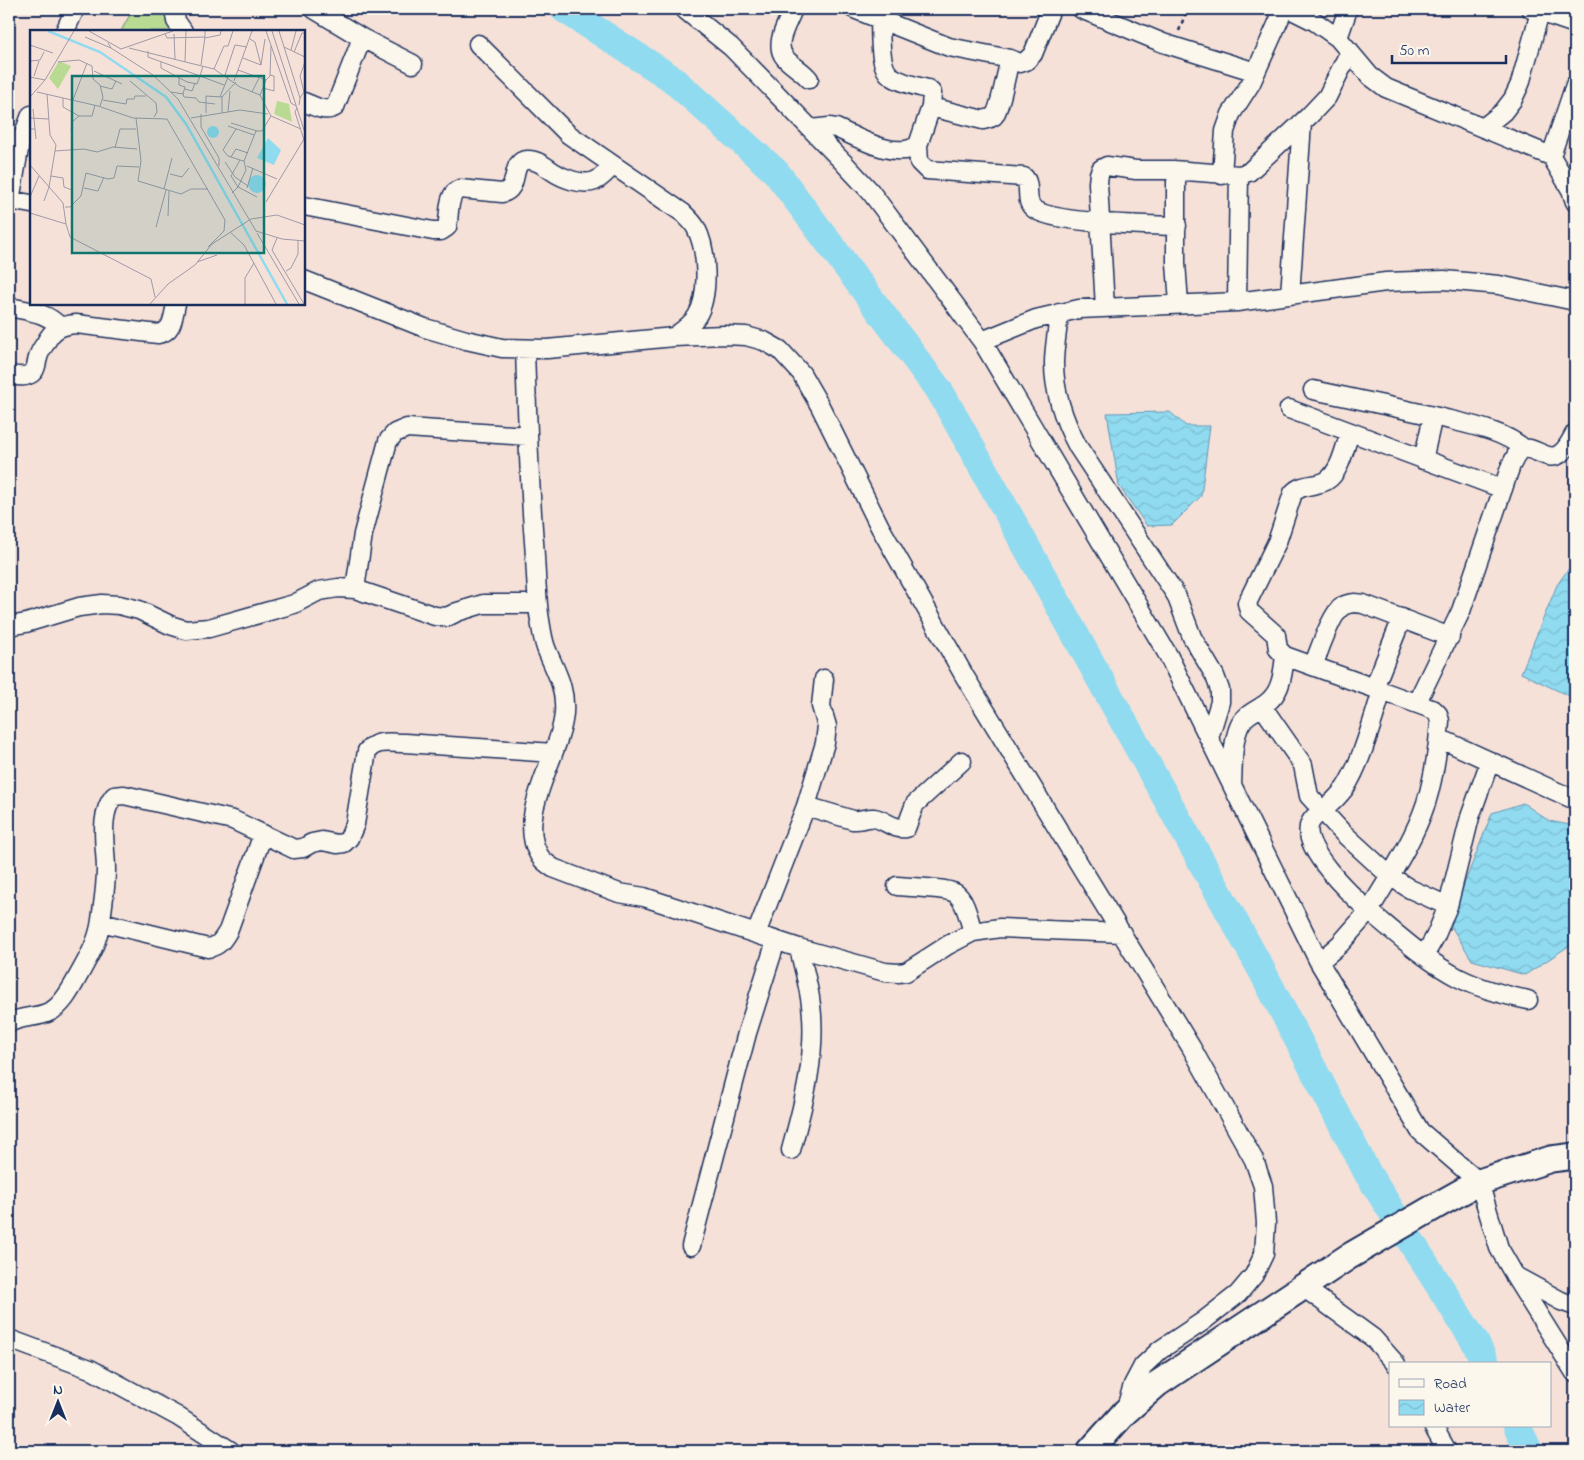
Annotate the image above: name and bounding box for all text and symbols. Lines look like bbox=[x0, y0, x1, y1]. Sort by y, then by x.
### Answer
inset map bbox=[30, 30, 305, 305]
scale bar bbox=[1392, 32, 1505, 64]
text: 50 m bbox=[1399, 40, 1430, 62]
legend bbox=[1389, 1362, 1552, 1428]
text: Road bbox=[1434, 1373, 1467, 1395]
north arrow bbox=[32, 1378, 82, 1428]
text: N bbox=[53, 1380, 63, 1401]
text: Water bbox=[1434, 1397, 1470, 1419]

